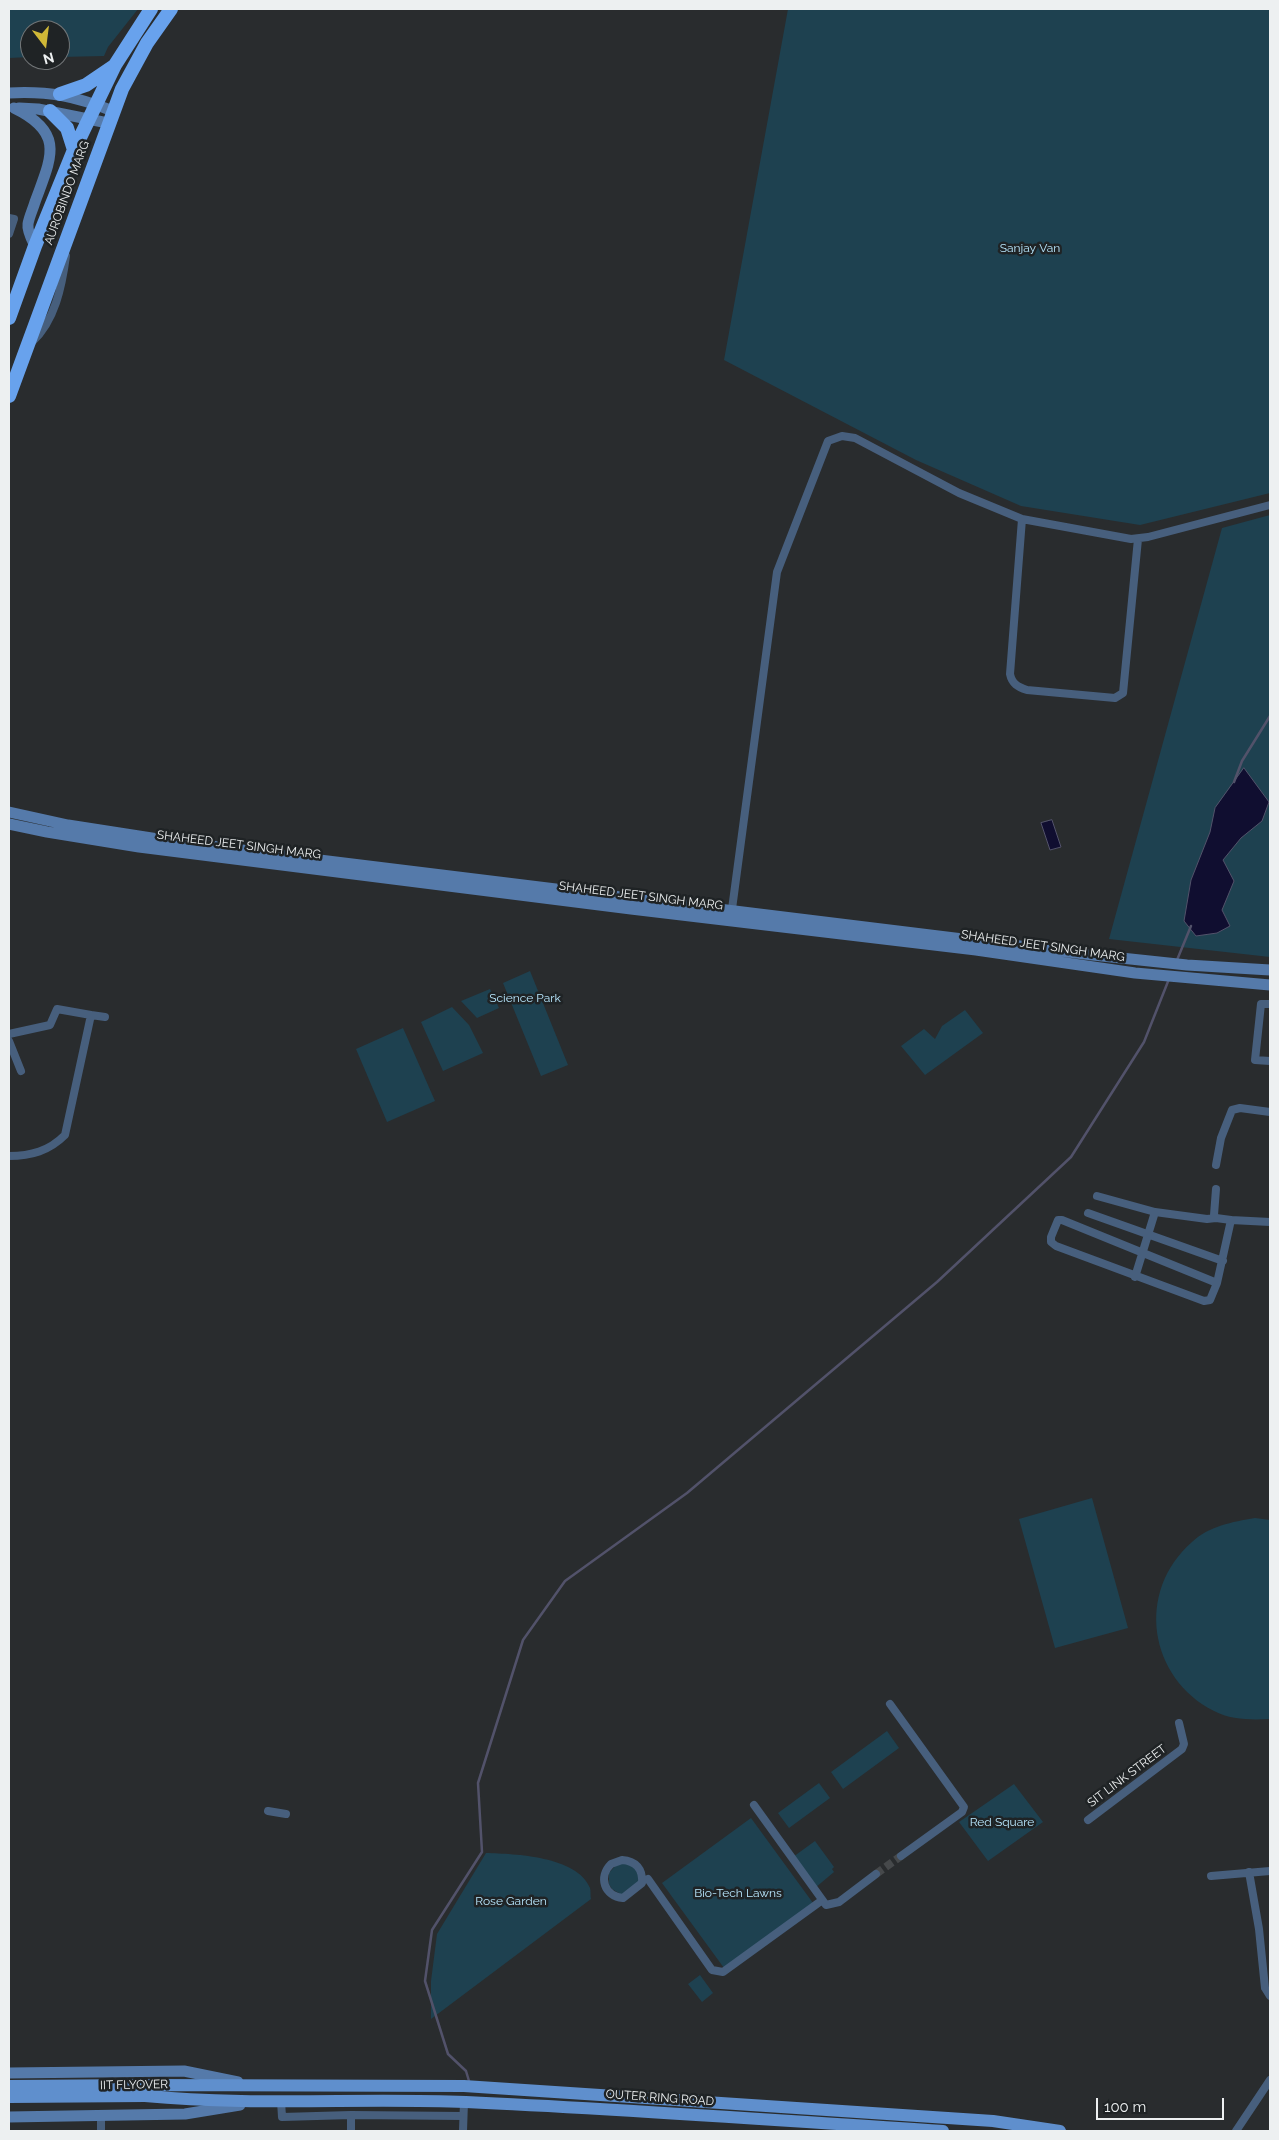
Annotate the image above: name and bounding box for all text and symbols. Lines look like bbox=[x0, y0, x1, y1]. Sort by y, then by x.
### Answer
north arrow bbox=[20, 20, 70, 70]
text: N bbox=[41, 49, 56, 68]
street label: AUROBINDO MARG bbox=[41, 139, 93, 247]
park label: Sanjay Van bbox=[1000, 241, 1060, 255]
street label: SHAHEED JEET SINGH MARG bbox=[156, 828, 322, 862]
street label: SHAHEED JEET SINGH MARG bbox=[558, 879, 724, 913]
street label: SHAHEED JEET SINGH MARG bbox=[960, 927, 1126, 965]
park label: Science Park bbox=[489, 991, 561, 1005]
street label: SIT LINK STREET bbox=[1085, 1742, 1169, 1810]
park label: Red Square bbox=[970, 1815, 1034, 1829]
park label: Bio-Tech Lawns bbox=[694, 1886, 782, 1900]
park label: Rose Garden bbox=[475, 1894, 547, 1908]
street label: IIT FLYOVER bbox=[100, 2077, 168, 2093]
street label: OUTER RING ROAD bbox=[605, 2087, 715, 2109]
scale bar bbox=[1099, 2088, 1226, 2120]
text: 100 m bbox=[1104, 2098, 1146, 2116]

